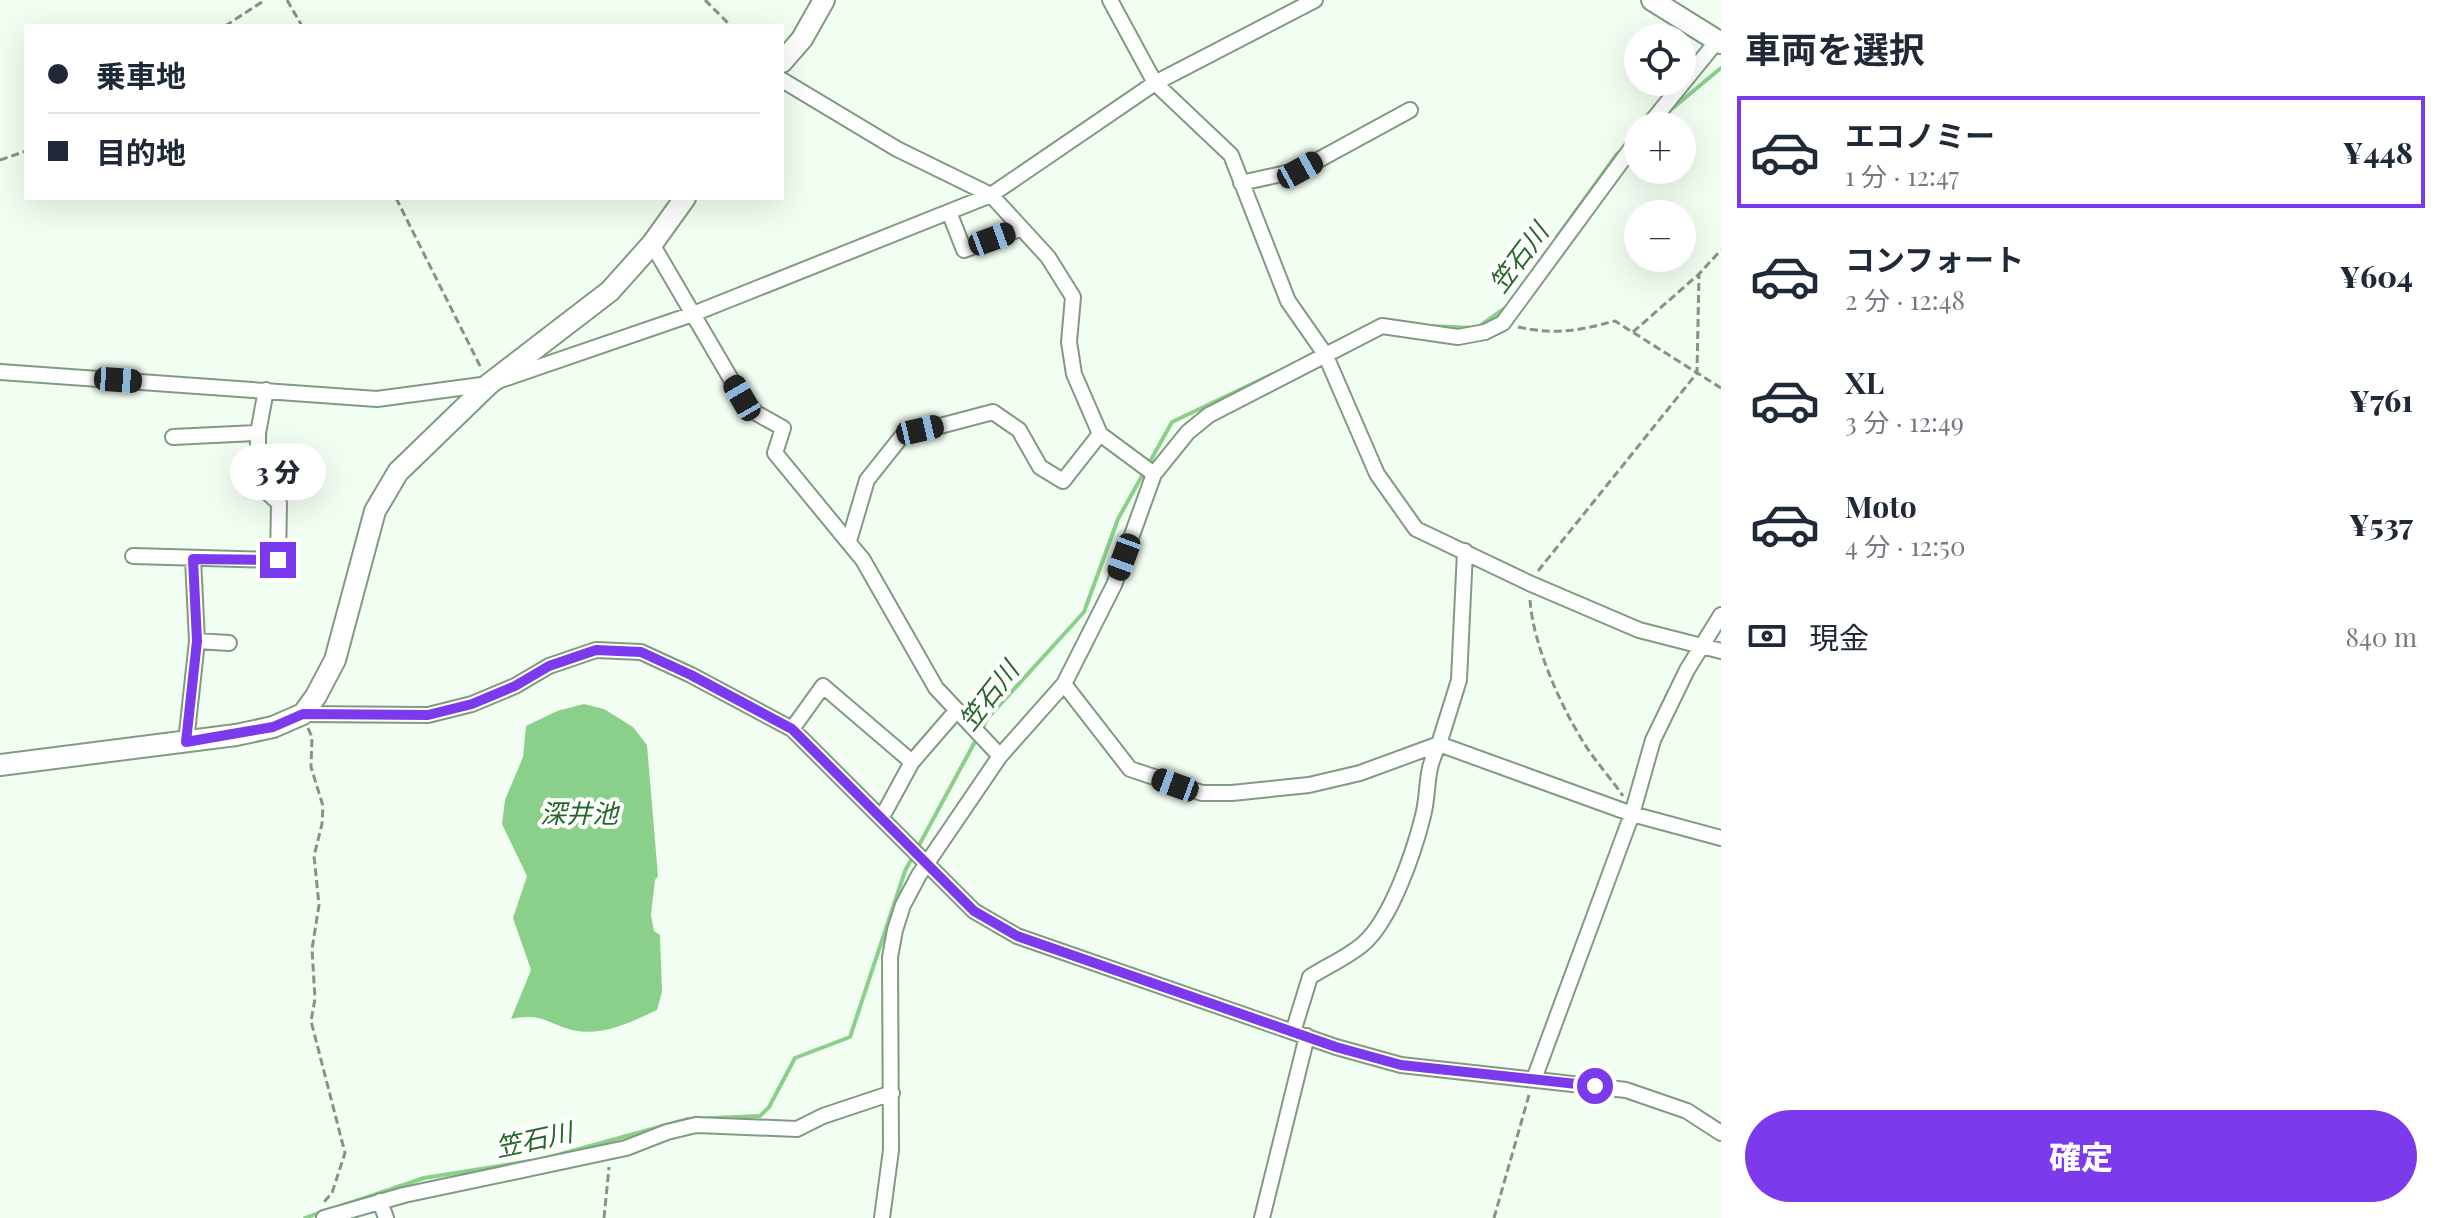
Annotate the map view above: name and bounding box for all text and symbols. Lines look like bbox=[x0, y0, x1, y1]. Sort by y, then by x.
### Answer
map controls bbox=[1624, 24, 1696, 272]
button: locate bbox=[1624, 24, 1696, 96]
text: 車両を選択 bbox=[1745, 24, 1925, 72]
text: 乗車地 bbox=[96, 55, 186, 95]
button: + bbox=[1624, 112, 1696, 184]
text: エコノミー bbox=[1845, 115, 1995, 155]
icon: car bbox=[1749, 116, 1821, 188]
text: 目的地 bbox=[96, 132, 186, 172]
text: ¥448 bbox=[2343, 132, 2413, 172]
car bbox=[1273, 148, 1327, 192]
text: 1 分 · 12:47 bbox=[1845, 158, 1959, 193]
button: − bbox=[1624, 200, 1696, 272]
water label: 笠石川 bbox=[1480, 213, 1557, 299]
car bbox=[965, 220, 1019, 258]
text: コンフォート bbox=[1845, 239, 2024, 279]
icon: car bbox=[1749, 240, 1821, 312]
text: ¥604 bbox=[2339, 256, 2413, 296]
text: 2 分 · 12:48 bbox=[1845, 282, 1965, 317]
text: XL bbox=[1845, 362, 1884, 402]
icon: car bbox=[1749, 364, 1821, 436]
car bbox=[93, 366, 143, 394]
car bbox=[720, 371, 764, 425]
text: ¥761 bbox=[2349, 380, 2413, 420]
text: 3 分 · 12:49 bbox=[1845, 404, 1964, 439]
car bbox=[894, 413, 946, 447]
callout: 3 分 bbox=[230, 444, 326, 500]
text: 3 分 bbox=[256, 454, 300, 489]
text: Moto bbox=[1845, 486, 1917, 526]
icon: car bbox=[1749, 488, 1821, 560]
text: ¥537 bbox=[2349, 504, 2413, 544]
text: 4 分 · 12:50 bbox=[1845, 528, 1966, 563]
car bbox=[1105, 530, 1143, 584]
route end bbox=[260, 542, 296, 578]
icon: cash bbox=[1745, 614, 1789, 658]
text: 現金 bbox=[1809, 617, 1869, 657]
text: 840 m bbox=[2345, 619, 2417, 654]
water label: 笠石川 bbox=[950, 651, 1027, 737]
car bbox=[1148, 766, 1202, 804]
water label: 深井池 bbox=[540, 795, 621, 830]
route start bbox=[1577, 1068, 1613, 1104]
button: 確定 bbox=[1745, 1110, 2417, 1202]
water label: 笠石川 bbox=[492, 1113, 578, 1164]

